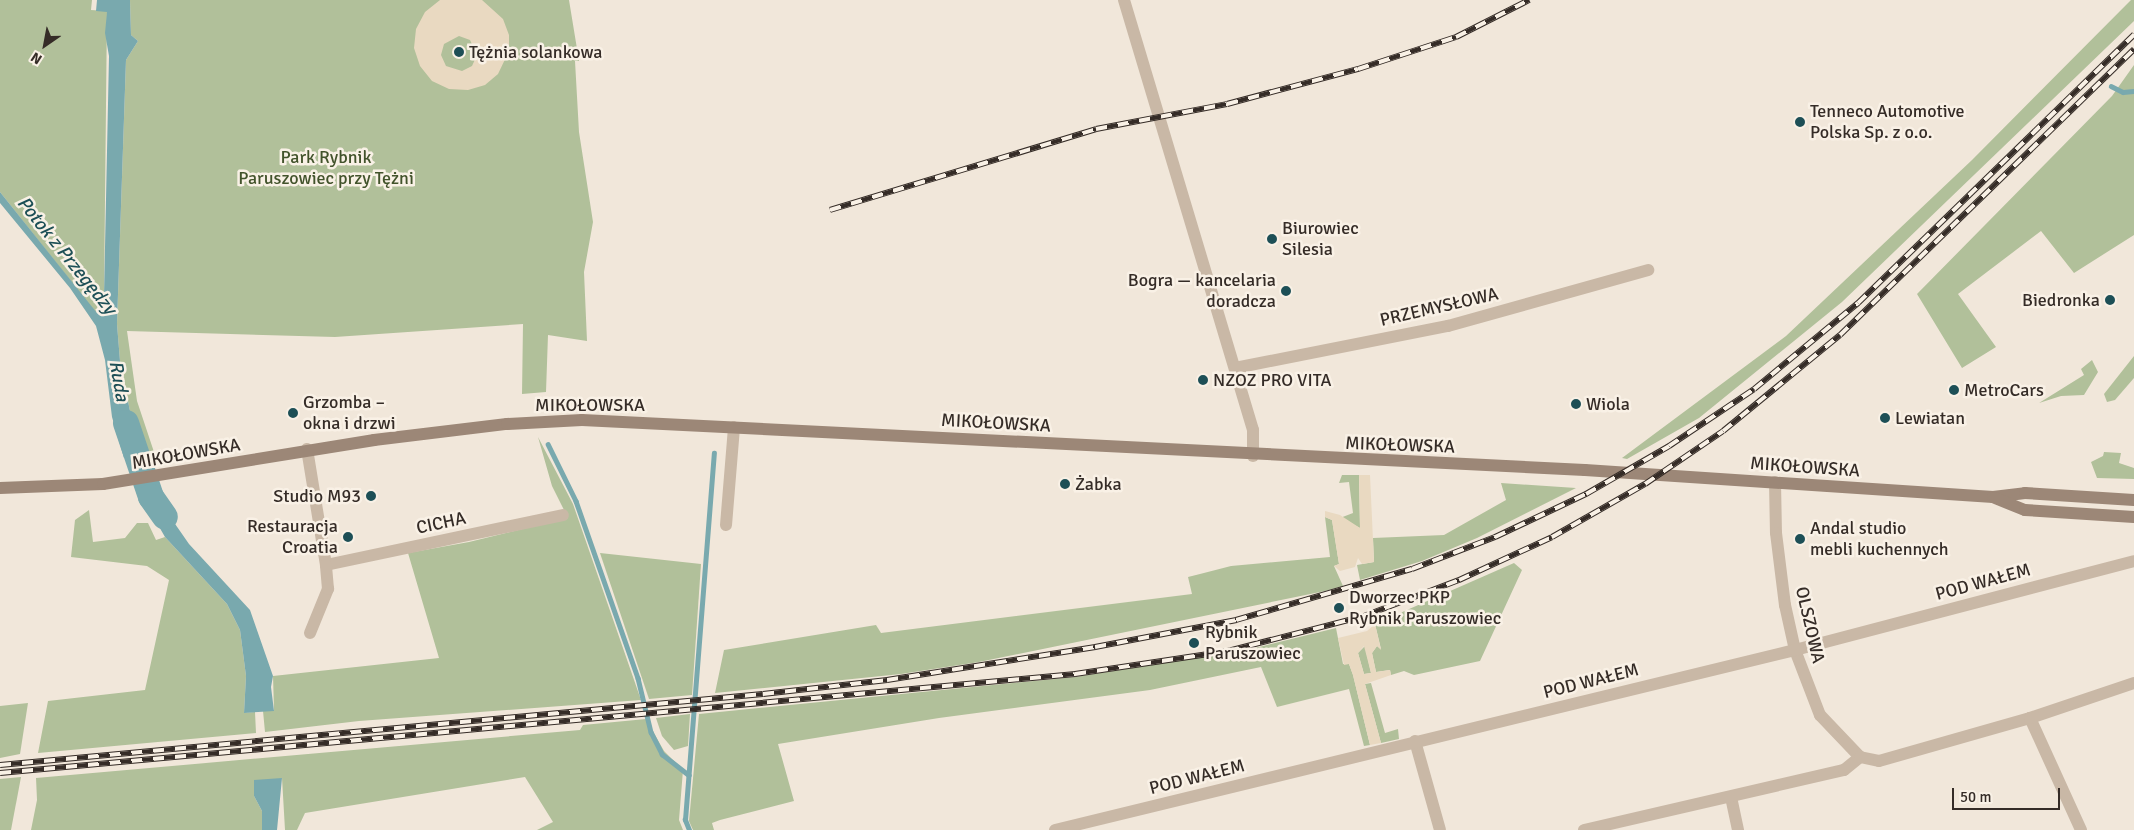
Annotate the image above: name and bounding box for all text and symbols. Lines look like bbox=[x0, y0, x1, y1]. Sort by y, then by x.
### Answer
north arrow bbox=[20, 20, 70, 70]
place label: Tężnia solankowa bbox=[469, 41, 602, 63]
marker: Tężnia solankowa bbox=[453, 46, 465, 58]
text: N bbox=[28, 48, 45, 68]
place label: Tenneco Automotive Polska Sp. z o.o. bbox=[1810, 101, 1965, 144]
marker: Tenneco Automotive Polska Sp. z o.o. bbox=[1794, 116, 1806, 128]
park label: Park Rybnik Paruszowiec przy Tężni bbox=[238, 147, 414, 190]
water label: Potok z Przegędzy bbox=[12, 192, 120, 320]
place label: Biurowiec Silesia bbox=[1282, 218, 1359, 260]
marker: Biurowiec Silesia bbox=[1266, 233, 1278, 245]
place label: Bogra — kancelaria doradcza bbox=[1128, 270, 1276, 312]
street label: PRZEMYSŁOWA bbox=[1378, 283, 1500, 331]
marker: Bogra — kancelaria doradcza bbox=[1280, 285, 1292, 297]
place label: Biedronka bbox=[2022, 289, 2100, 311]
marker: Biedronka bbox=[2104, 294, 2116, 306]
water label: Ruda bbox=[103, 359, 133, 403]
place label: NZOZ PRO VITA bbox=[1213, 369, 1331, 391]
marker: NZOZ PRO VITA bbox=[1197, 374, 1209, 386]
place label: MetroCars bbox=[1964, 379, 2044, 401]
marker: MetroCars bbox=[1948, 384, 1960, 396]
place label: Grzomba – okna i drzwi bbox=[303, 392, 396, 434]
place label: Wiola bbox=[1586, 393, 1630, 415]
street label: MIKOŁOWSKA bbox=[535, 394, 645, 416]
marker: Wiola bbox=[1570, 398, 1582, 410]
marker: Grzomba – okna i drzwi bbox=[287, 407, 299, 419]
place label: Lewiatan bbox=[1895, 407, 1965, 429]
street label: MIKOŁOWSKA bbox=[941, 409, 1051, 437]
marker: Lewiatan bbox=[1879, 412, 1891, 424]
street label: MIKOŁOWSKA bbox=[1345, 432, 1455, 458]
street label: MIKOŁOWSKA bbox=[130, 434, 242, 474]
street label: MIKOŁOWSKA bbox=[1749, 452, 1861, 482]
place label: Żabka bbox=[1075, 473, 1122, 495]
marker: Żabka bbox=[1059, 478, 1071, 490]
place label: Studio M93 bbox=[273, 485, 361, 507]
marker: Studio M93 bbox=[365, 490, 377, 502]
street label: CICHA bbox=[414, 507, 468, 539]
place label: Restauracja Croatia bbox=[247, 516, 338, 558]
place label: Andal studio mebli kuchennych bbox=[1810, 518, 1949, 560]
marker: Restauracja Croatia bbox=[342, 531, 354, 543]
marker: Andal studio mebli kuchennych bbox=[1794, 533, 1806, 545]
street label: POD WAŁEM bbox=[1933, 559, 2033, 605]
street label: OLSZOWA bbox=[1791, 585, 1829, 665]
place label: Dworzec PKP Rybnik Paruszowiec bbox=[1349, 587, 1501, 630]
marker: Dworzec PKP Rybnik Paruszowiec bbox=[1333, 602, 1345, 614]
place label: Rybnik Paruszowiec bbox=[1205, 622, 1301, 664]
marker: Rybnik Paruszowiec bbox=[1187, 636, 1201, 650]
street label: POD WAŁEM bbox=[1541, 659, 1641, 703]
street label: POD WAŁEM bbox=[1147, 755, 1247, 799]
scale bar bbox=[1954, 778, 2062, 810]
text: 50 m bbox=[1960, 788, 1991, 806]

